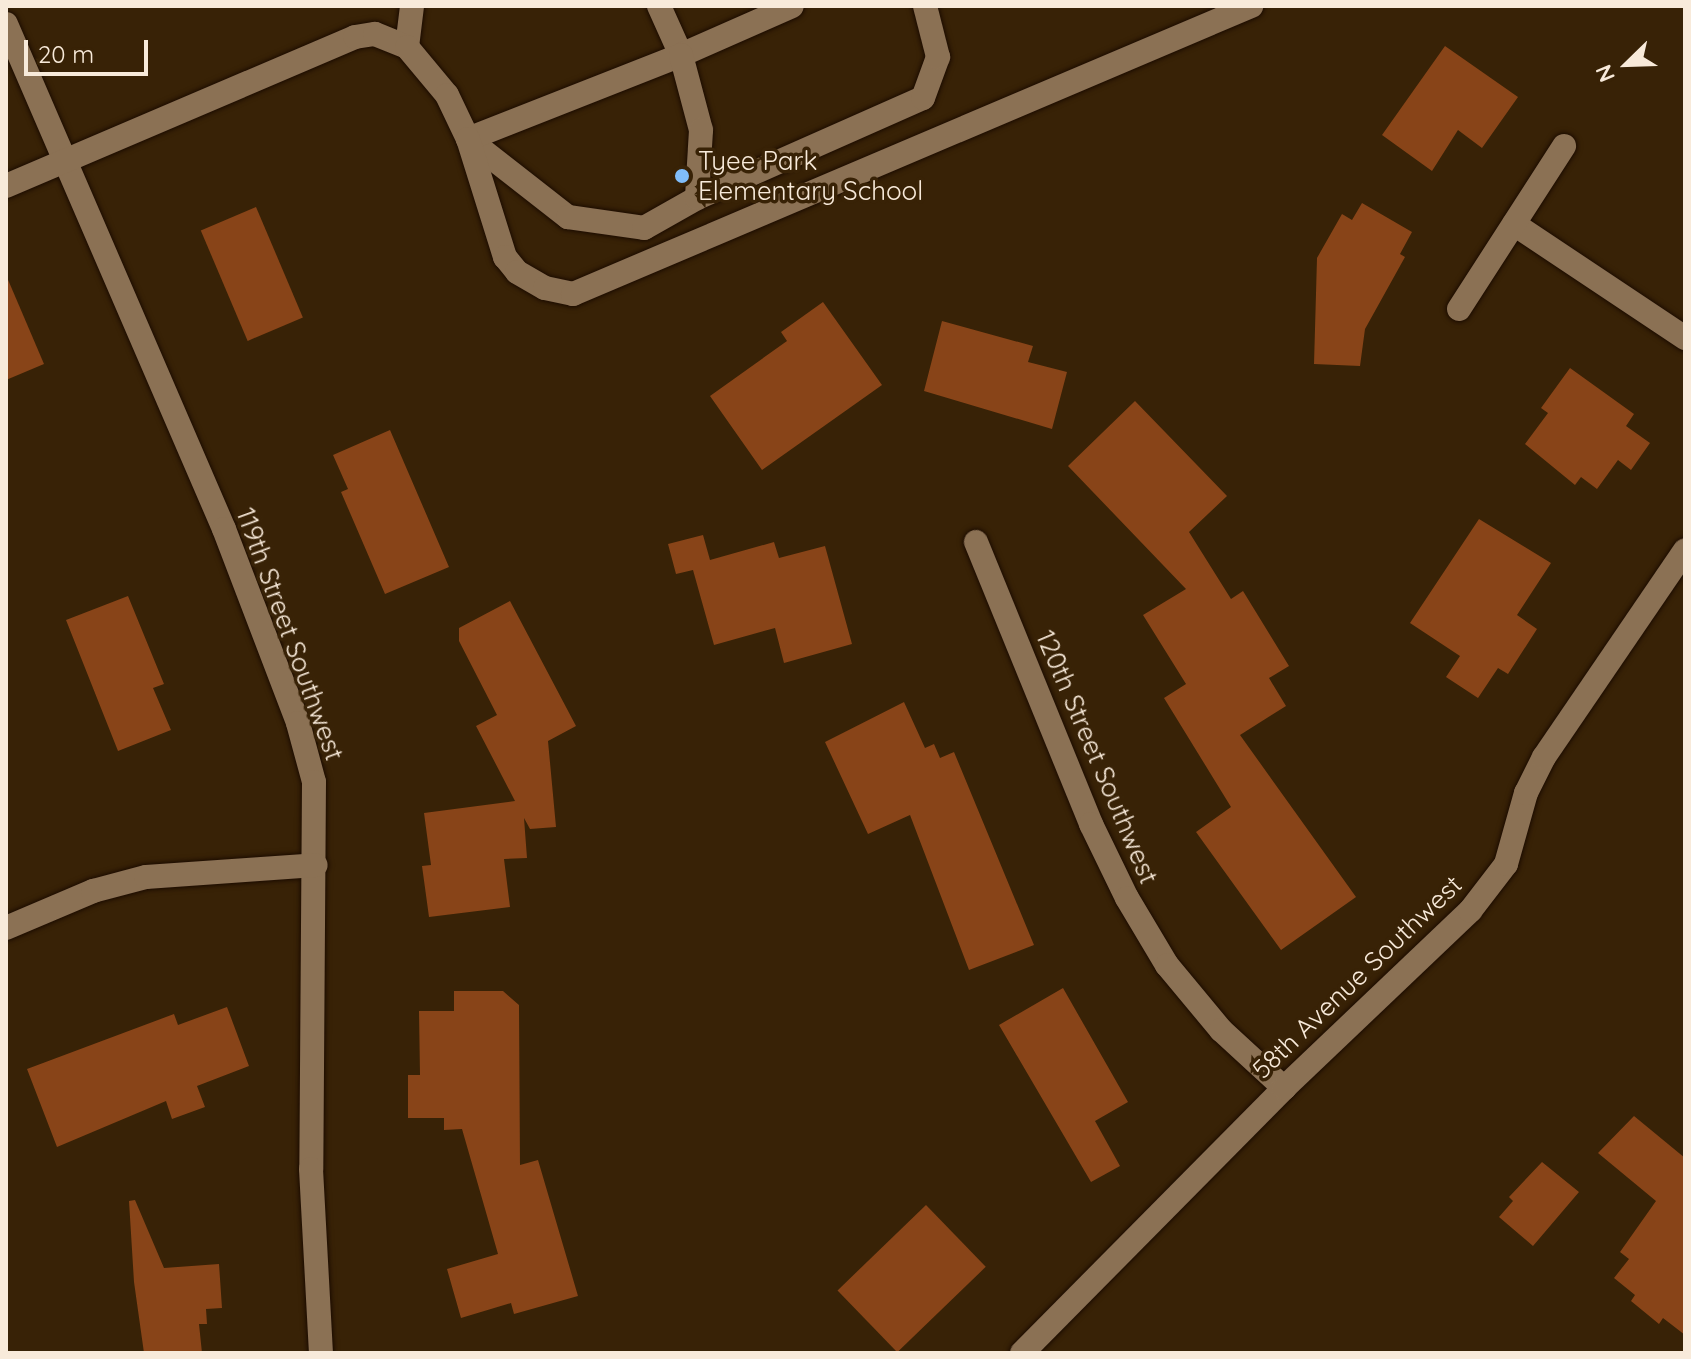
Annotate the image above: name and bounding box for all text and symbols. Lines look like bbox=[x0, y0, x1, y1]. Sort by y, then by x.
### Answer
scale bar bbox=[28, 24, 152, 74]
north arrow bbox=[1587, 24, 1667, 104]
text: 20 m bbox=[38, 39, 94, 69]
text: N bbox=[1589, 60, 1621, 86]
place label: Tyee Park Elementary School bbox=[698, 145, 923, 206]
marker: Tyee Park Elementary School bbox=[673, 167, 691, 185]
street label: 119th Street Southwest bbox=[230, 503, 350, 765]
street label: 120th Street Southwest bbox=[1029, 626, 1165, 888]
street label: 58th Avenue Southwest bbox=[1246, 869, 1468, 1085]

